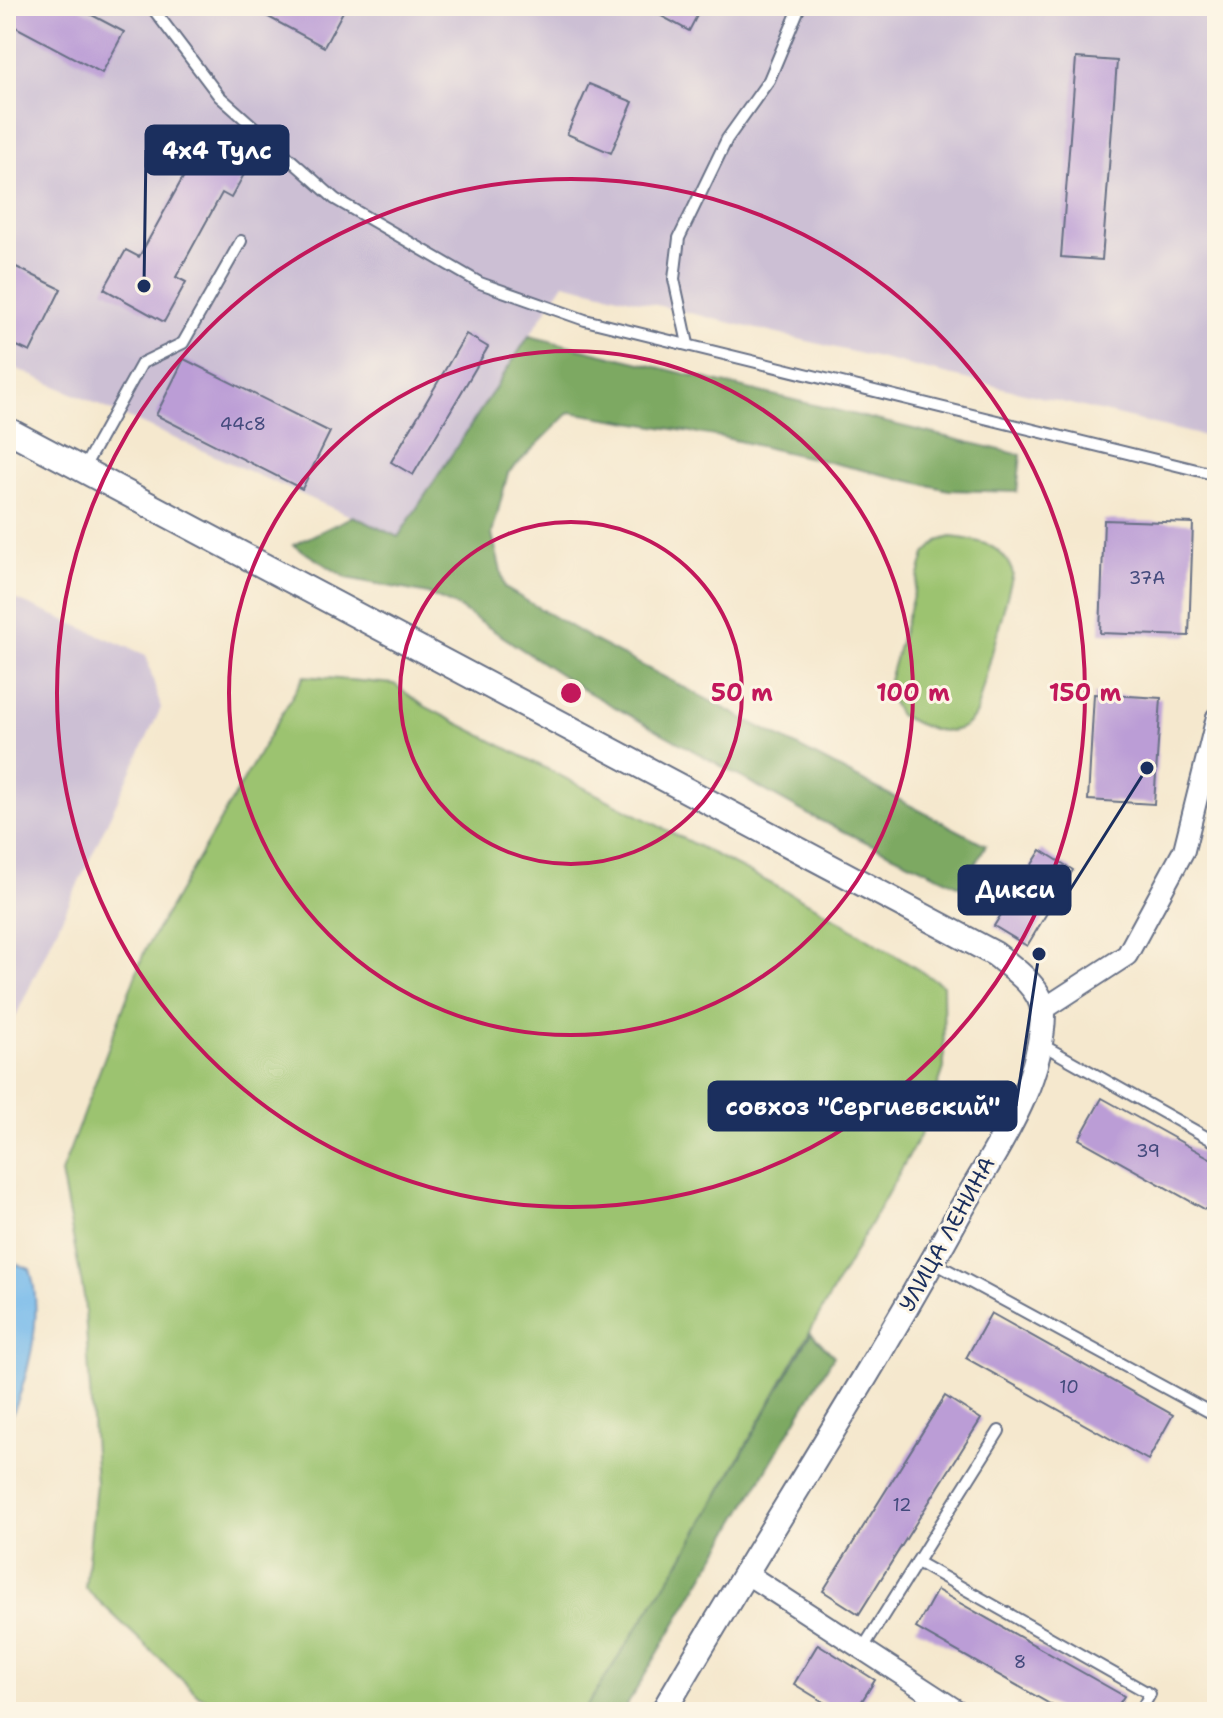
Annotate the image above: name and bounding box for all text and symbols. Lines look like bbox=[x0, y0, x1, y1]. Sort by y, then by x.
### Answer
callout: 4x4 Тулс bbox=[146, 126, 288, 174]
text: 4x4 Тулс bbox=[162, 135, 272, 167]
house number: 44с8 bbox=[220, 412, 266, 436]
house number: 37А bbox=[1129, 566, 1165, 590]
text: 50 m bbox=[711, 677, 773, 709]
text: 100 m bbox=[876, 677, 950, 709]
text: 150 m bbox=[1049, 677, 1121, 709]
centre of rings bbox=[557, 679, 585, 707]
callout: Дикси bbox=[959, 866, 1070, 914]
text: Дикси bbox=[975, 874, 1055, 906]
callout: совхоз "Сергиевский" bbox=[709, 1082, 1016, 1130]
text: совхоз "Сергиевский" bbox=[725, 1091, 1001, 1123]
house number: 39 bbox=[1136, 1139, 1160, 1163]
street label: УЛИЦА ЛЕНИНА bbox=[892, 1151, 1002, 1317]
house number: 10 bbox=[1059, 1375, 1079, 1399]
house number: 12 bbox=[892, 1493, 912, 1517]
house number: 8 bbox=[1014, 1650, 1026, 1674]

